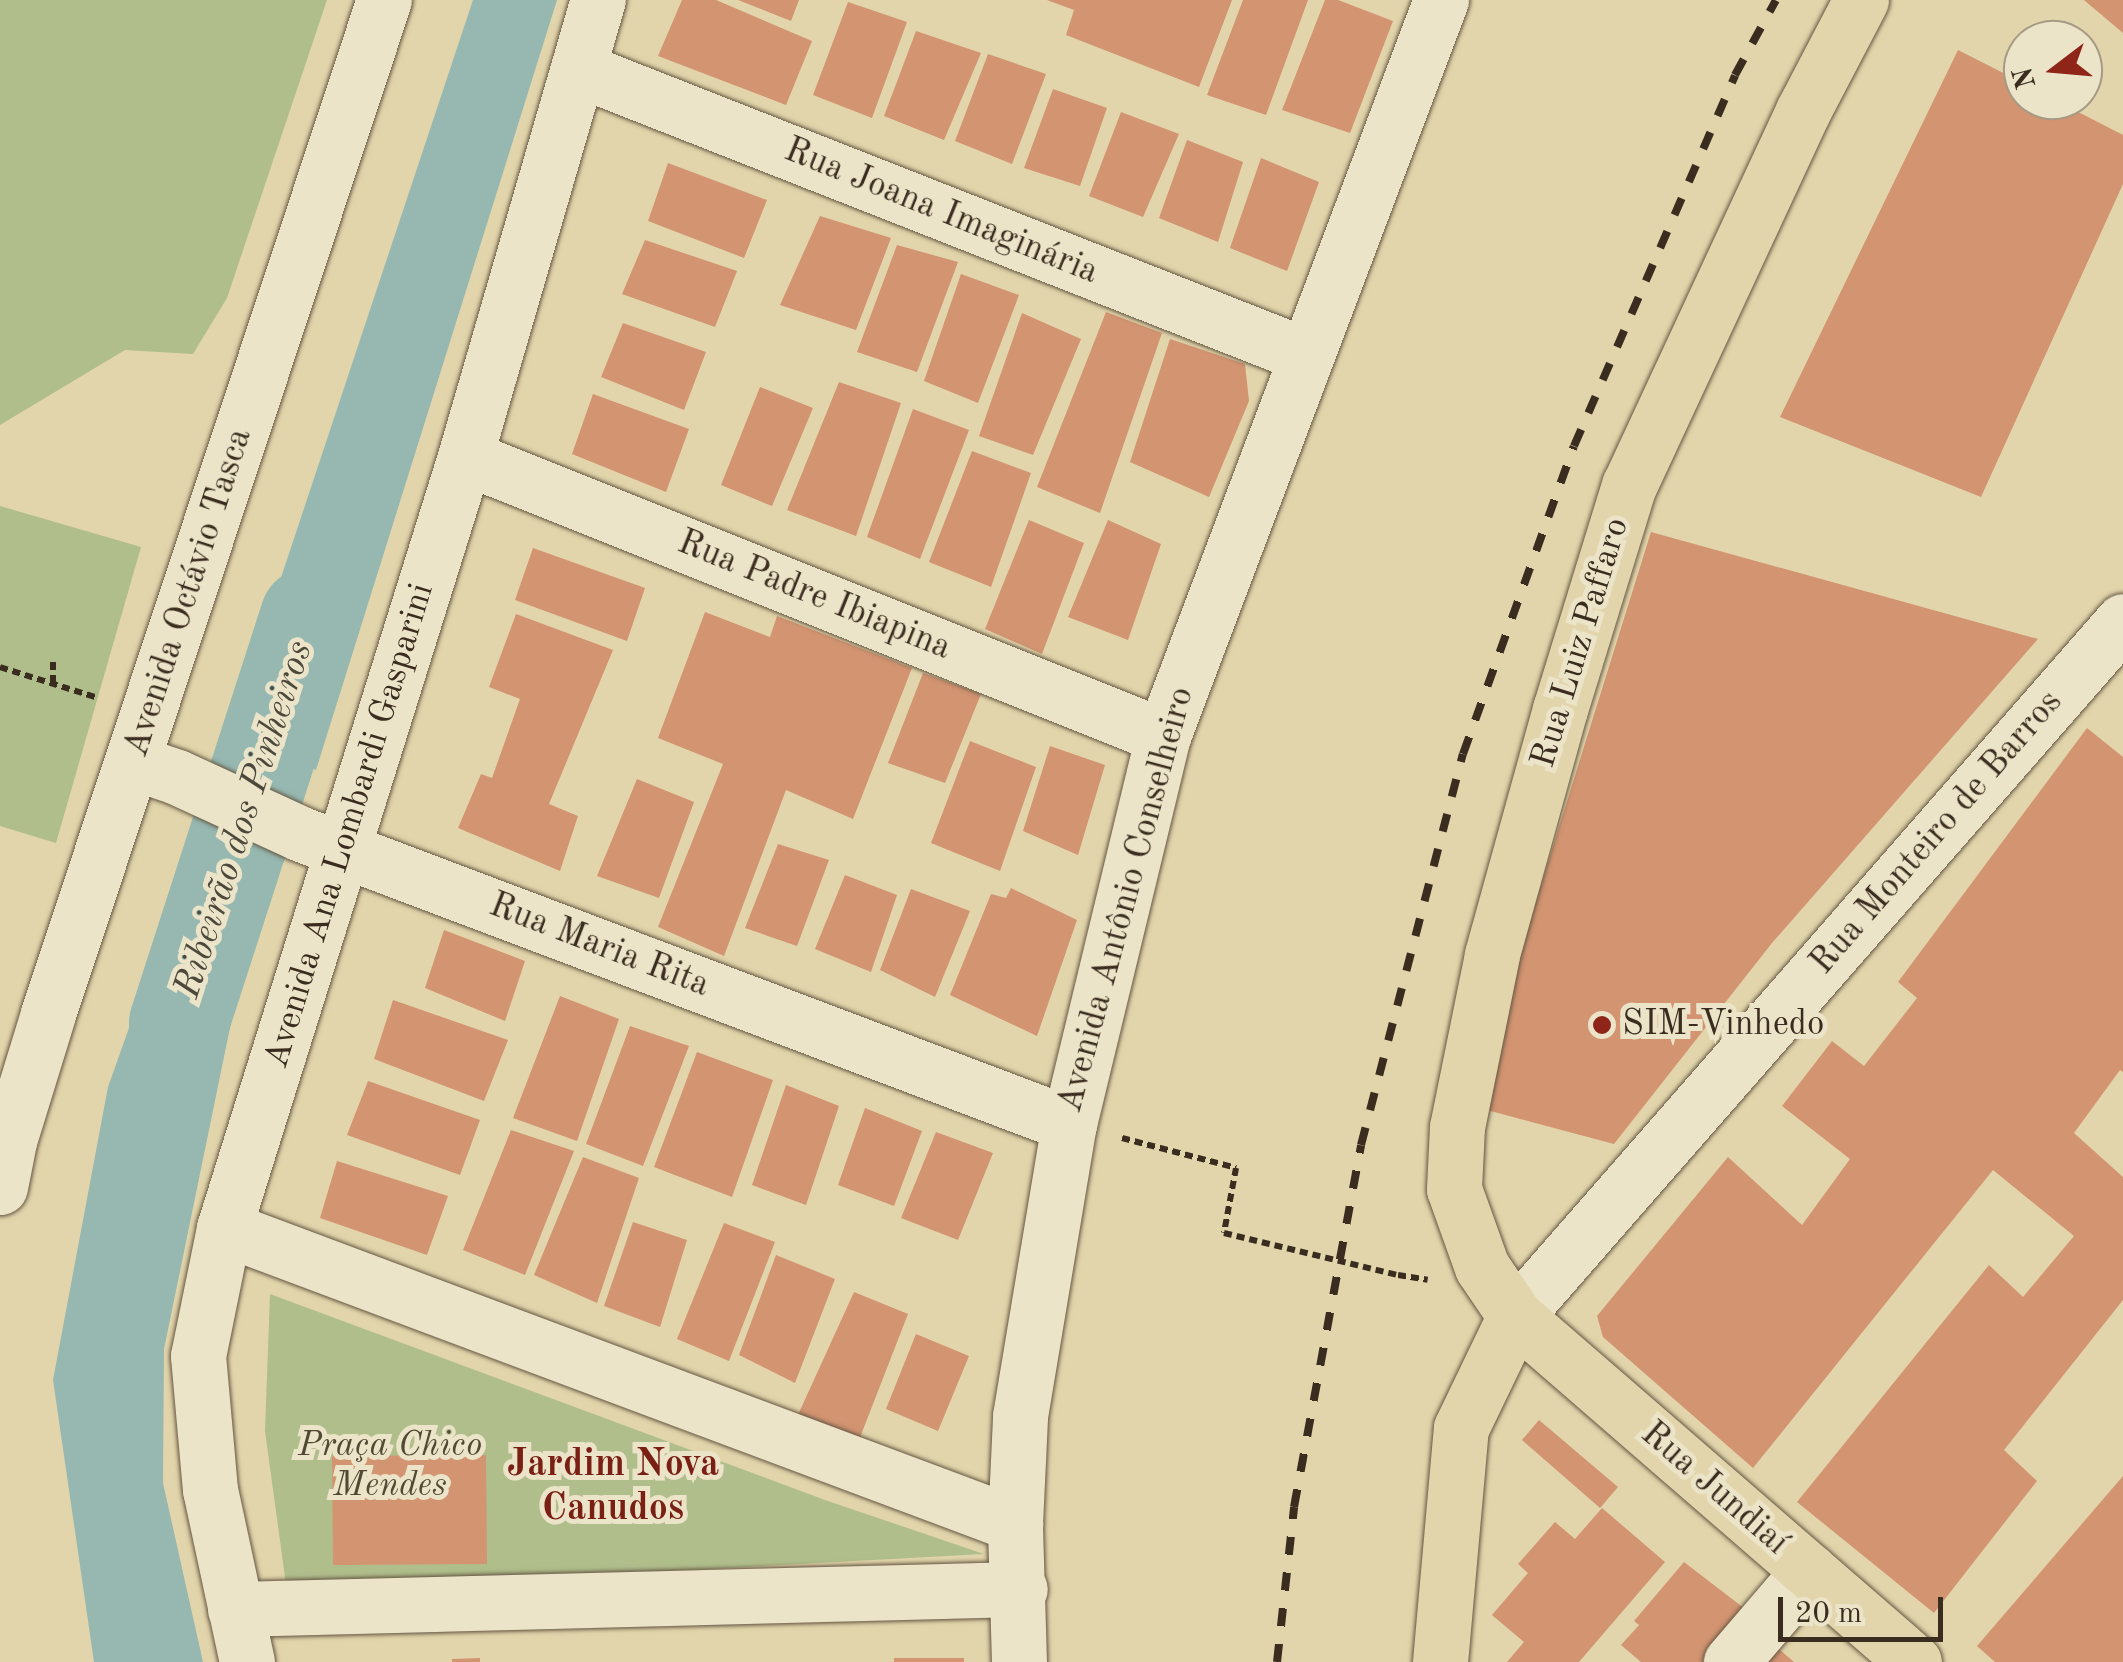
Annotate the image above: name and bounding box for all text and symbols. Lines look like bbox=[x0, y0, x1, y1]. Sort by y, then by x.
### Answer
north arrow bbox=[2003, 20, 2103, 120]
text: N bbox=[2010, 64, 2042, 92]
street label: Rua Joana Imaginária bbox=[778, 130, 1104, 294]
street label: Avenida Octávio Tasca bbox=[116, 424, 262, 762]
street label: Rua Luiz Paffaro bbox=[1523, 513, 1639, 773]
street label: Rua Padre Ibiapina bbox=[671, 522, 957, 670]
street label: Avenida Ana Lombardi Gasparini bbox=[256, 578, 444, 1074]
water label: Ribeirão dos Pinheiros bbox=[166, 636, 324, 1004]
street label: Rua Monteiro de Barros bbox=[1802, 682, 2072, 984]
street label: Avenida Antônio Conselheiro bbox=[1050, 683, 1204, 1117]
street label: Rua Maria Rita bbox=[483, 885, 715, 1007]
place label: SIM-Vinhedo bbox=[1622, 1004, 1824, 1046]
marker: SIM-Vinhedo bbox=[1591, 1014, 1613, 1036]
street label: Rua Jundiaí bbox=[1632, 1414, 1796, 1564]
park label: Praça Chico Mendes bbox=[298, 1425, 482, 1507]
district label: Jardim Nova Canudos bbox=[507, 1443, 719, 1532]
scale bar bbox=[1783, 1577, 1948, 1639]
text: 20 m bbox=[1795, 1599, 1862, 1629]

